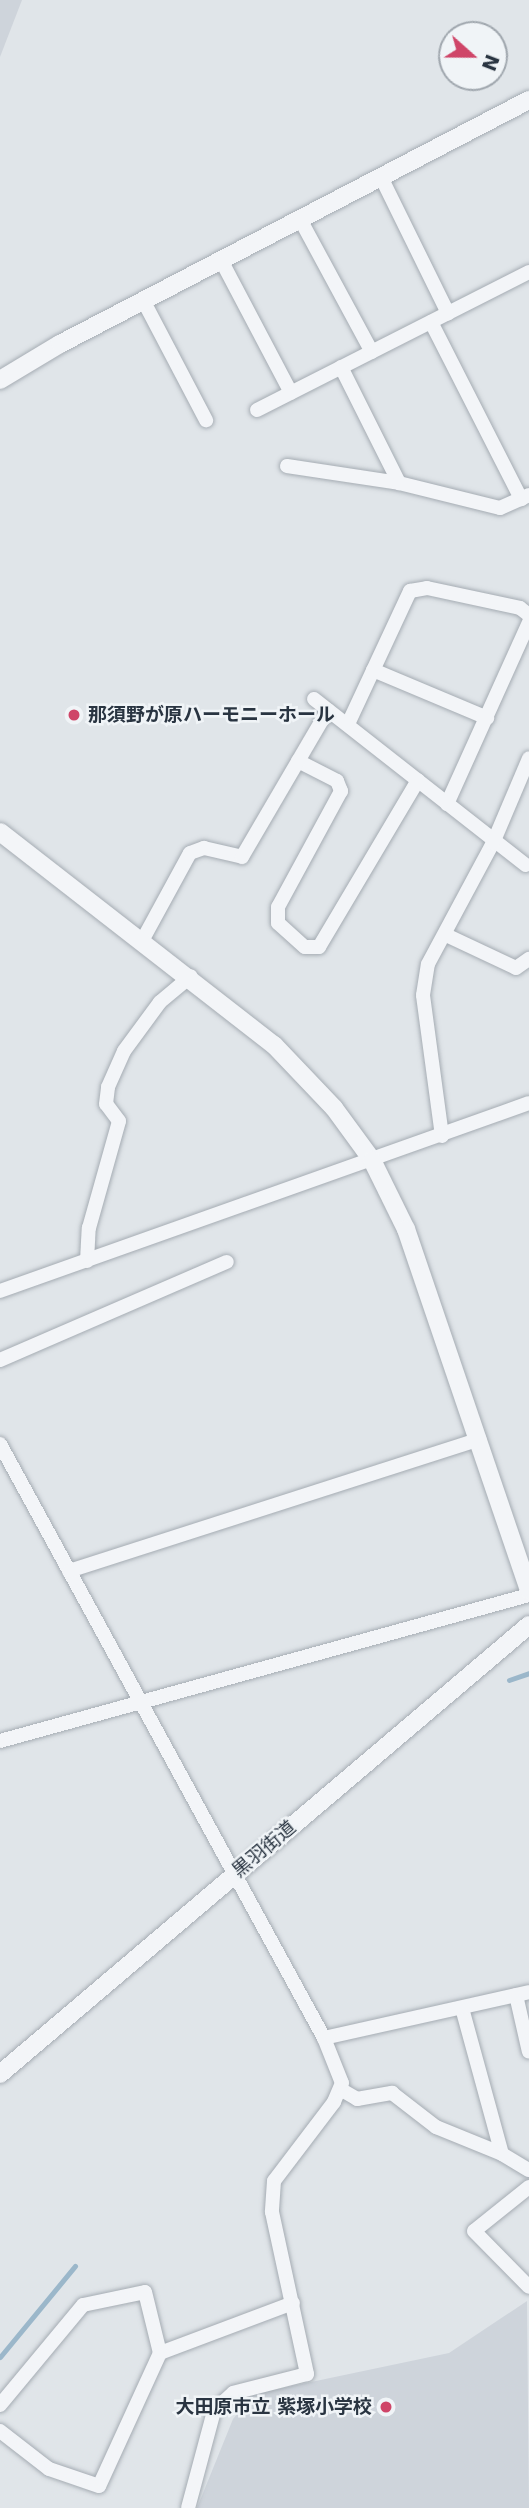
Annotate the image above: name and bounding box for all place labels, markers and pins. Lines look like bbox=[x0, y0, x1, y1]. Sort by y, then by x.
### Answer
place label: 那須野が原ハーモニーホール bbox=[88, 704, 335, 726]
marker: 那須野が原ハーモニーホール bbox=[66, 707, 82, 723]
place label: 大田原市立 紫塚小学校 bbox=[175, 2396, 372, 2418]
marker: 大田原市立 紫塚小学校 bbox=[378, 2399, 394, 2415]

